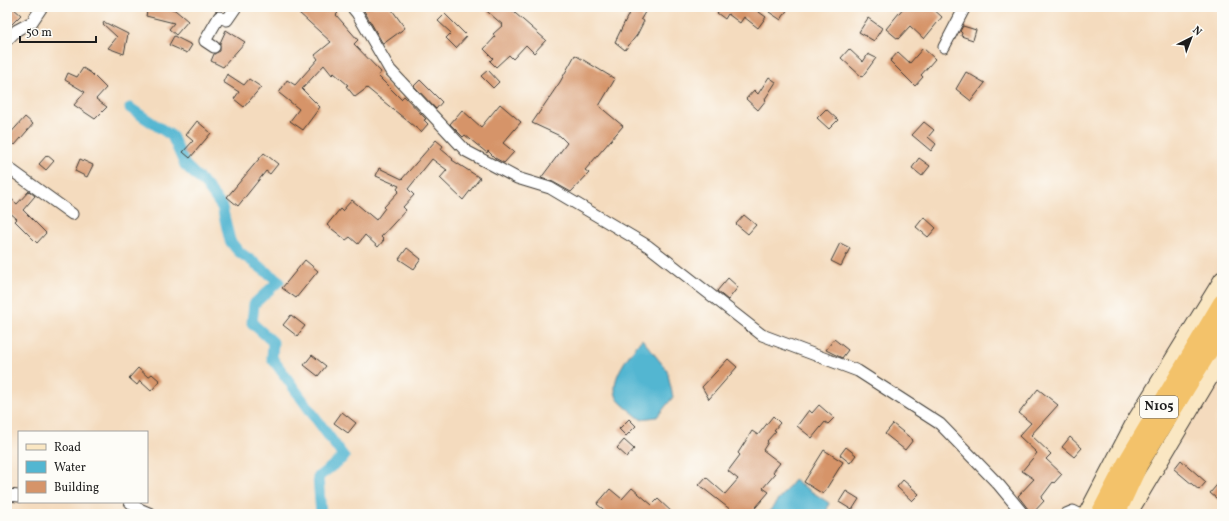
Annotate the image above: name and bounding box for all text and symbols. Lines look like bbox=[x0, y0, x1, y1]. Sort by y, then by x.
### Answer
scale bar bbox=[20, 18, 96, 44]
north arrow bbox=[1171, 18, 1211, 58]
text: N bbox=[1189, 23, 1205, 40]
text: 50 m bbox=[26, 25, 52, 41]
road number: N105 bbox=[1140, 396, 1178, 418]
legend bbox=[18, 431, 148, 503]
text: Road bbox=[54, 440, 81, 456]
text: Water bbox=[54, 460, 86, 476]
text: Building bbox=[54, 480, 99, 496]

